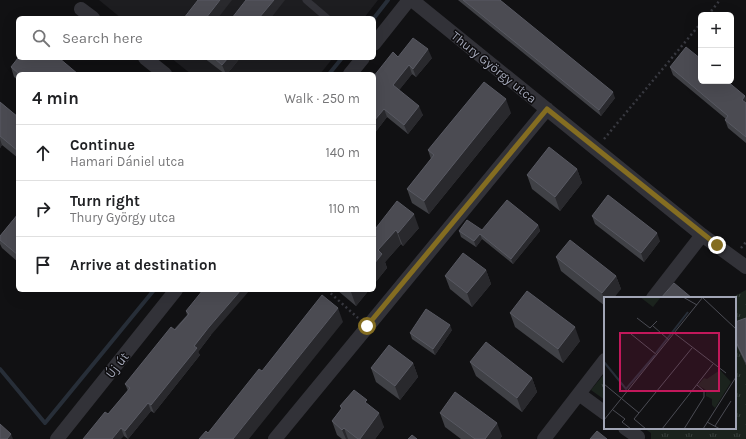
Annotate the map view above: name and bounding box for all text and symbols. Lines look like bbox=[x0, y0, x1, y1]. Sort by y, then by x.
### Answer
map controls bbox=[698, 12, 734, 84]
button: + bbox=[698, 12, 734, 48]
search box bbox=[16, 16, 376, 60]
icon: search bbox=[30, 27, 52, 49]
street label: Thury György utca bbox=[448, 28, 540, 106]
text: Search here bbox=[62, 29, 143, 47]
button: − bbox=[698, 48, 734, 84]
text: 4 min bbox=[32, 88, 79, 108]
text: Walk · 250 m bbox=[284, 91, 360, 106]
text: Continue bbox=[70, 136, 135, 154]
icon: ahead bbox=[32, 142, 54, 164]
text: 140 m bbox=[325, 145, 360, 160]
text: Hamari Dániel utca bbox=[70, 154, 184, 169]
text: Turn right bbox=[70, 192, 140, 210]
icon: right bbox=[32, 198, 54, 220]
text: 110 m bbox=[328, 201, 360, 216]
text: Thury György utca bbox=[70, 210, 175, 225]
route end bbox=[708, 236, 726, 254]
icon: arrive bbox=[32, 254, 54, 276]
text: Arrive at destination bbox=[70, 256, 217, 274]
inset map bbox=[604, 297, 736, 429]
route start bbox=[358, 317, 376, 335]
street label: Új út bbox=[101, 348, 132, 381]

